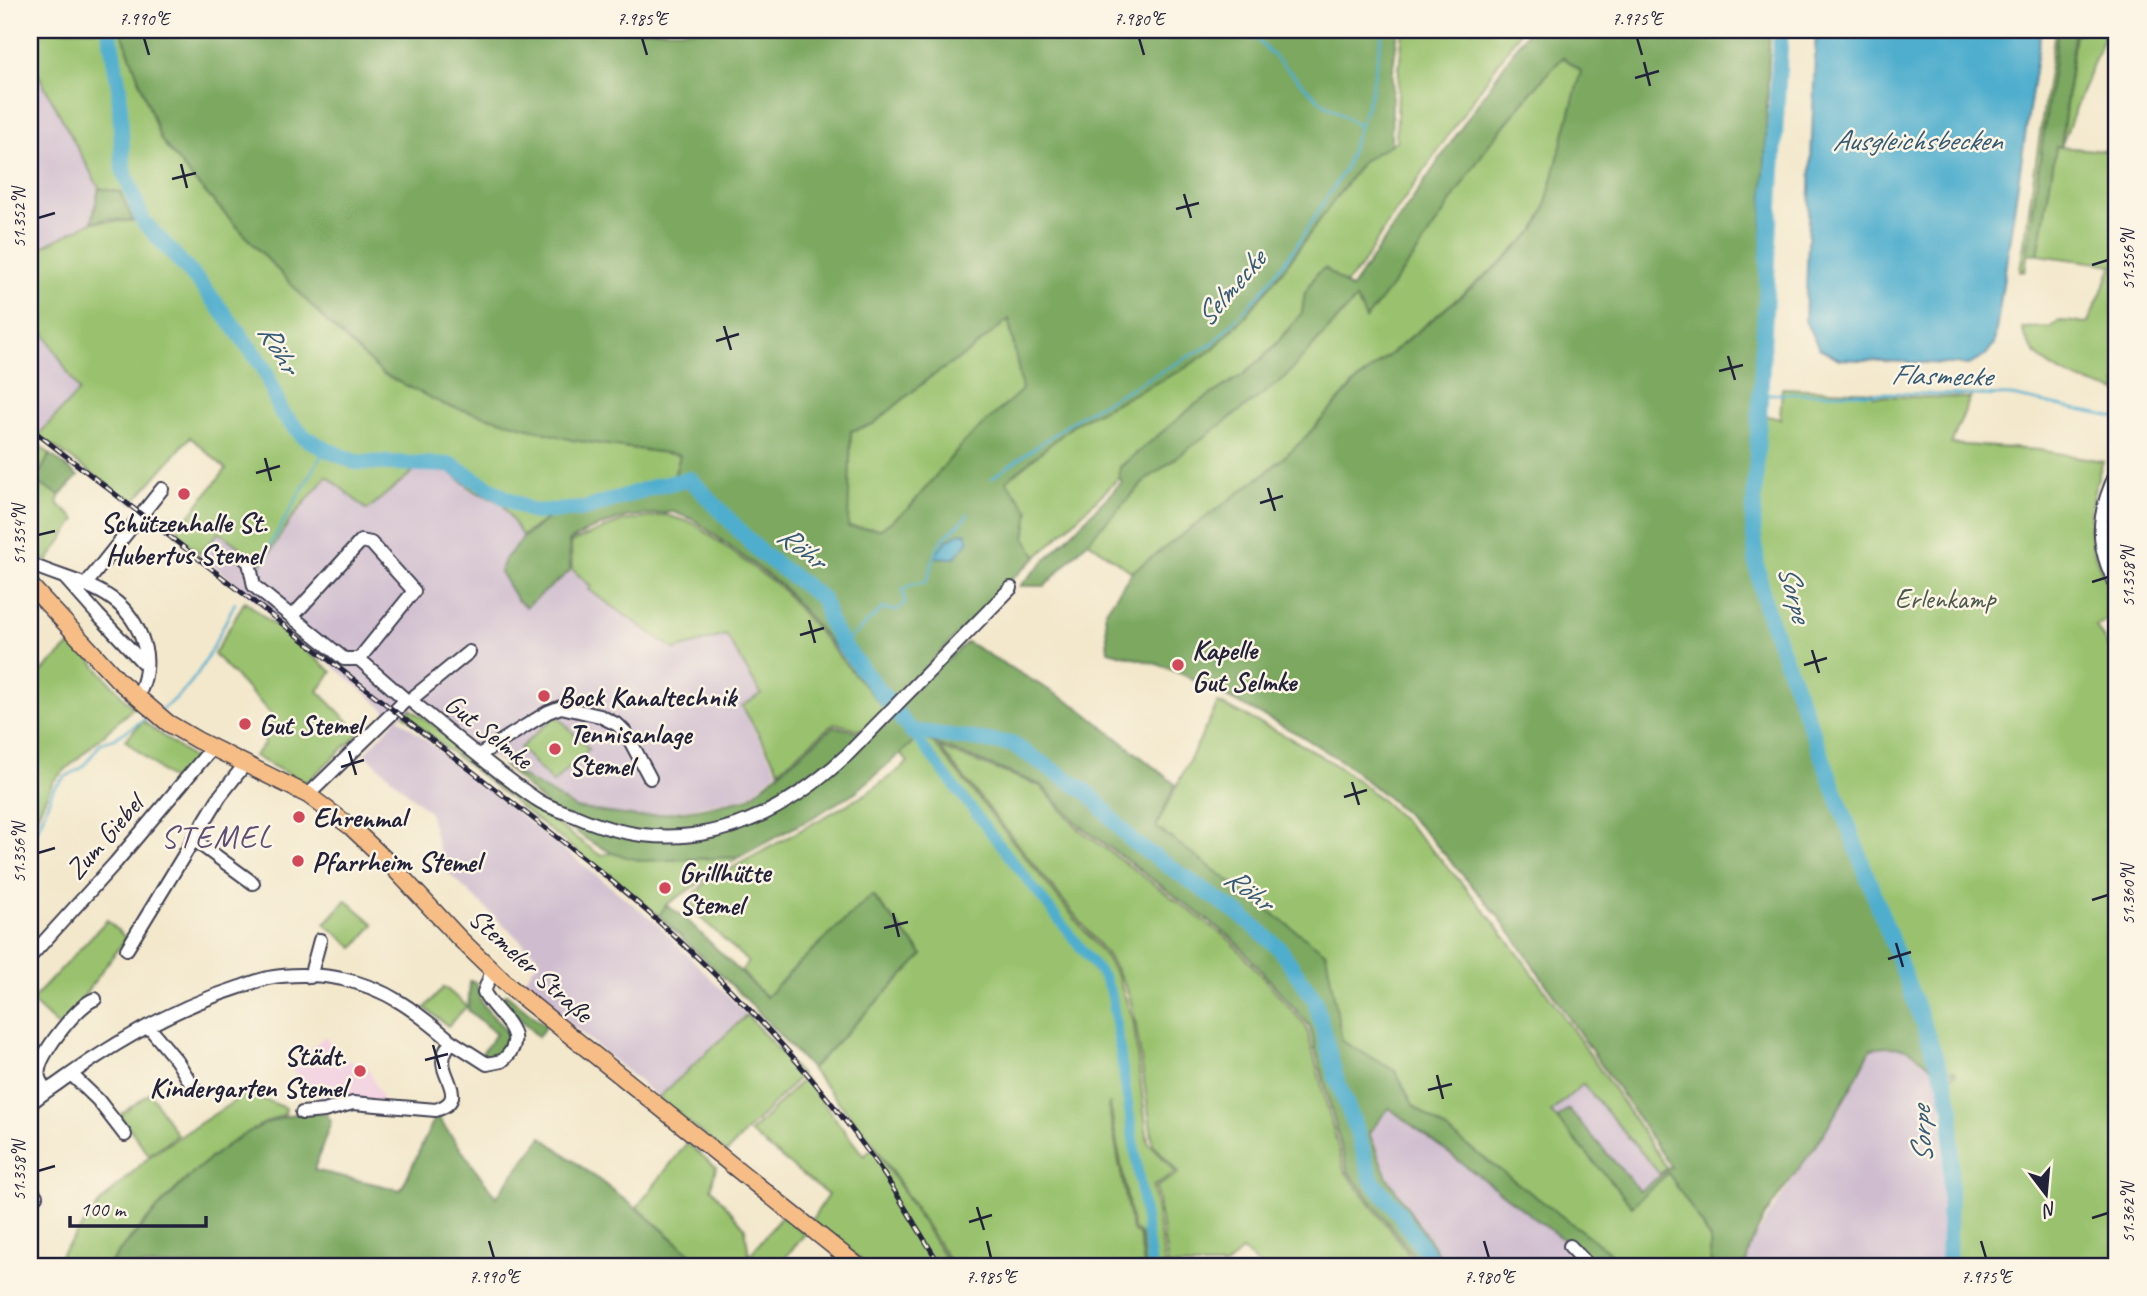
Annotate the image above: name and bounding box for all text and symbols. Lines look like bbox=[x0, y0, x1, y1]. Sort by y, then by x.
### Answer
text: 7.990°E bbox=[119, 8, 172, 30]
text: 7.985°E bbox=[617, 8, 670, 30]
text: 7.980°E bbox=[1114, 8, 1167, 30]
text: 7.975°E bbox=[1612, 8, 1665, 30]
water label: Ausgleichsbecken bbox=[1832, 121, 2004, 159]
text: 51.352°N bbox=[8, 185, 30, 248]
text: 51.356°N bbox=[2117, 227, 2139, 290]
water label: Selmecke bbox=[1186, 239, 1276, 334]
water label: Röhr bbox=[250, 316, 310, 383]
water label: Flasmecke bbox=[1890, 355, 1996, 395]
marker: Schützenhalle St. Hubertus Stemel bbox=[176, 486, 192, 502]
text: 51.354°N bbox=[8, 502, 30, 565]
place label: Schützenhalle St. Hubertus Stemel bbox=[100, 505, 269, 572]
water label: Röhr bbox=[770, 516, 837, 580]
text: 51.358°N bbox=[2117, 544, 2139, 607]
water label: Sorpe bbox=[1769, 561, 1822, 629]
park label: Erlenkamp bbox=[1895, 581, 1998, 616]
place label: Kapelle Gut Selmke bbox=[1192, 632, 1299, 699]
marker: Kapelle Gut Selmke bbox=[1170, 657, 1186, 673]
place label: Bock Kanaltechnik bbox=[558, 679, 738, 714]
street label: Gut Selmke bbox=[438, 686, 542, 778]
marker: Bock Kanaltechnik bbox=[536, 688, 552, 704]
place label: Gut Stemel bbox=[259, 707, 368, 742]
marker: Gut Stemel bbox=[237, 716, 253, 732]
place label: Tennisanlage Stemel bbox=[569, 716, 694, 783]
marker: Tennisanlage Stemel bbox=[547, 741, 563, 757]
street label: Zum Giebel bbox=[58, 783, 154, 887]
place label: Ehrenmal bbox=[313, 800, 411, 835]
marker: Ehrenmal bbox=[291, 809, 307, 825]
district label: STEMEL bbox=[161, 816, 273, 857]
text: 51.356°N bbox=[8, 820, 30, 883]
place label: Pfarrheim Stemel bbox=[312, 844, 486, 879]
marker: Pfarrheim Stemel bbox=[290, 853, 306, 869]
place label: Grillhütte Stemel bbox=[679, 855, 773, 922]
water label: Röhr bbox=[1217, 858, 1284, 922]
text: 51.360°N bbox=[2117, 862, 2139, 925]
marker: Grillhütte Stemel bbox=[657, 880, 673, 896]
street label: Stemeler Straße bbox=[462, 900, 602, 1031]
place label: Städt. Kindergarten Stemel bbox=[149, 1038, 352, 1105]
marker: Städt. Kindergarten Stemel bbox=[352, 1063, 368, 1079]
water label: Sorpe bbox=[1901, 1102, 1941, 1164]
text: 51.358°N bbox=[8, 1138, 30, 1201]
north arrow bbox=[2010, 1160, 2080, 1230]
text: 51.362°N bbox=[2117, 1180, 2139, 1243]
scale bar bbox=[70, 1184, 206, 1228]
text: 100 m bbox=[80, 1196, 127, 1222]
text: N bbox=[2038, 1196, 2059, 1223]
text: 7.990°E bbox=[469, 1266, 522, 1288]
text: 7.985°E bbox=[966, 1266, 1019, 1288]
text: 7.980°E bbox=[1464, 1266, 1517, 1288]
text: 7.975°E bbox=[1961, 1266, 2014, 1288]

